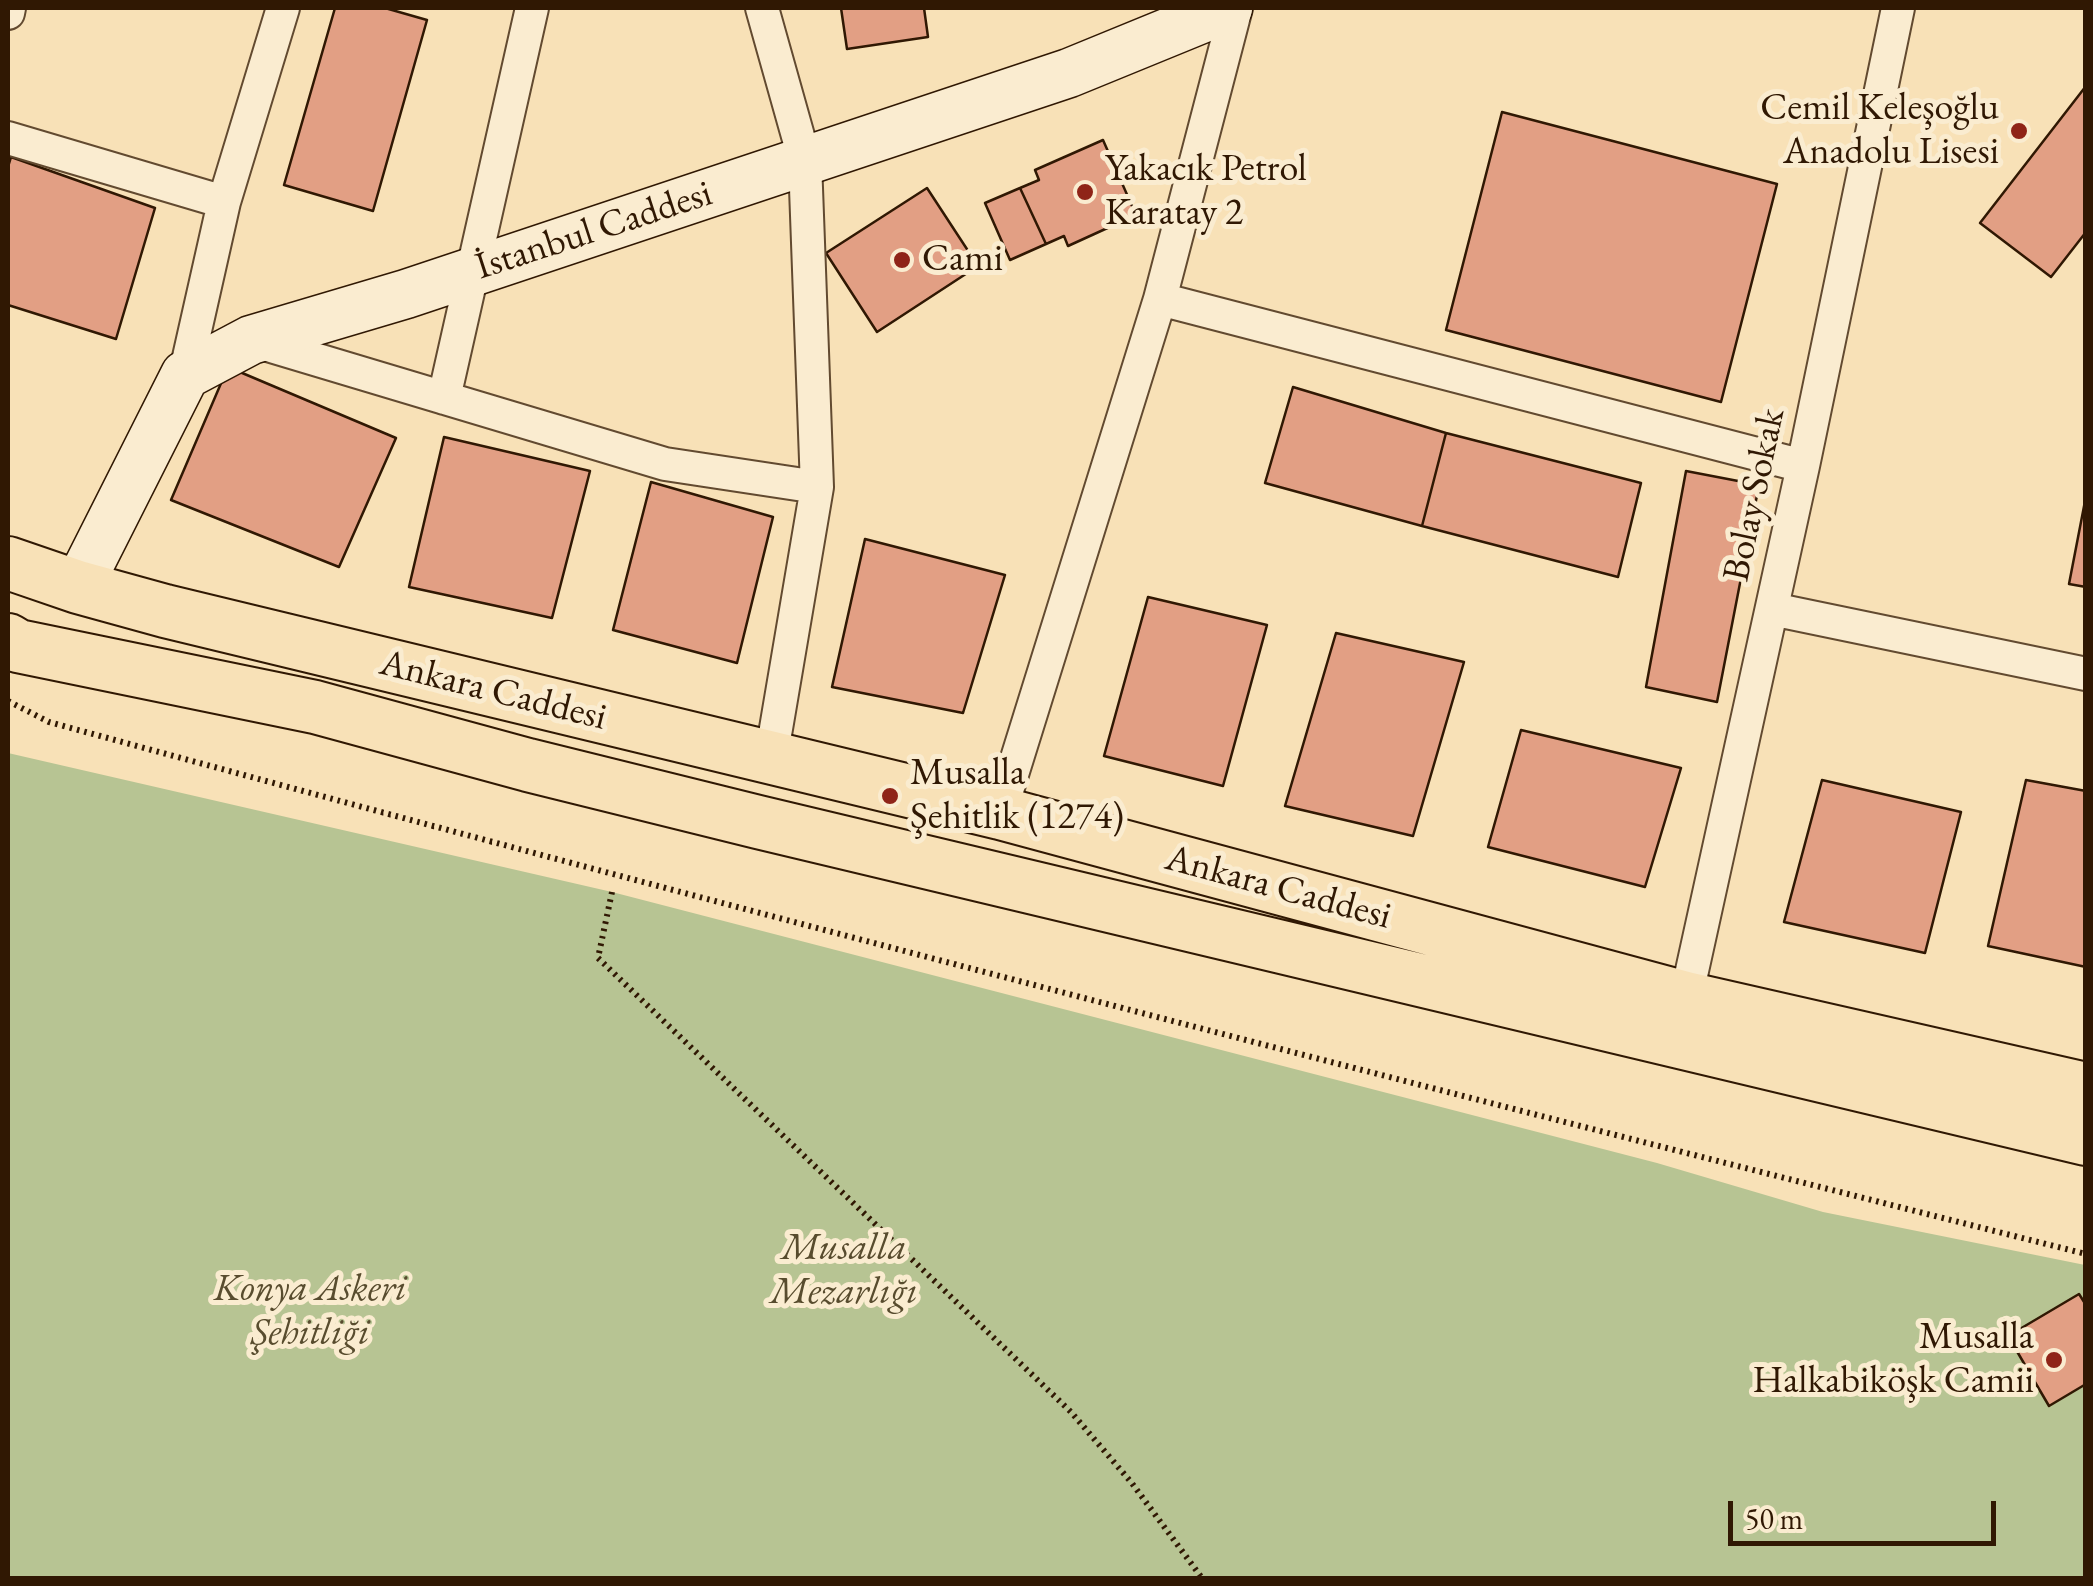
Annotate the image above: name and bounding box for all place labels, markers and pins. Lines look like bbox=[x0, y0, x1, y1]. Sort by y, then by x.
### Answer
place label: Cemil Keleşoğlu Anadolu Lisesi bbox=[1760, 86, 1999, 175]
marker: Cemil Keleşoğlu Anadolu Lisesi bbox=[2008, 120, 2030, 142]
place label: Yakacık Petrol Karatay 2 bbox=[1105, 147, 1307, 236]
marker: Yakacık Petrol Karatay 2 bbox=[1074, 181, 1096, 203]
place label: Cami bbox=[922, 237, 1003, 283]
marker: Cami bbox=[891, 249, 913, 271]
place label: Musalla Şehitlik (1274) bbox=[910, 751, 1124, 841]
marker: Musalla Şehitlik (1274) bbox=[879, 785, 901, 807]
place label: Musalla Halkabiköşk Camii bbox=[1752, 1315, 2034, 1405]
marker: Musalla Halkabiköşk Camii bbox=[2043, 1349, 2065, 1371]

